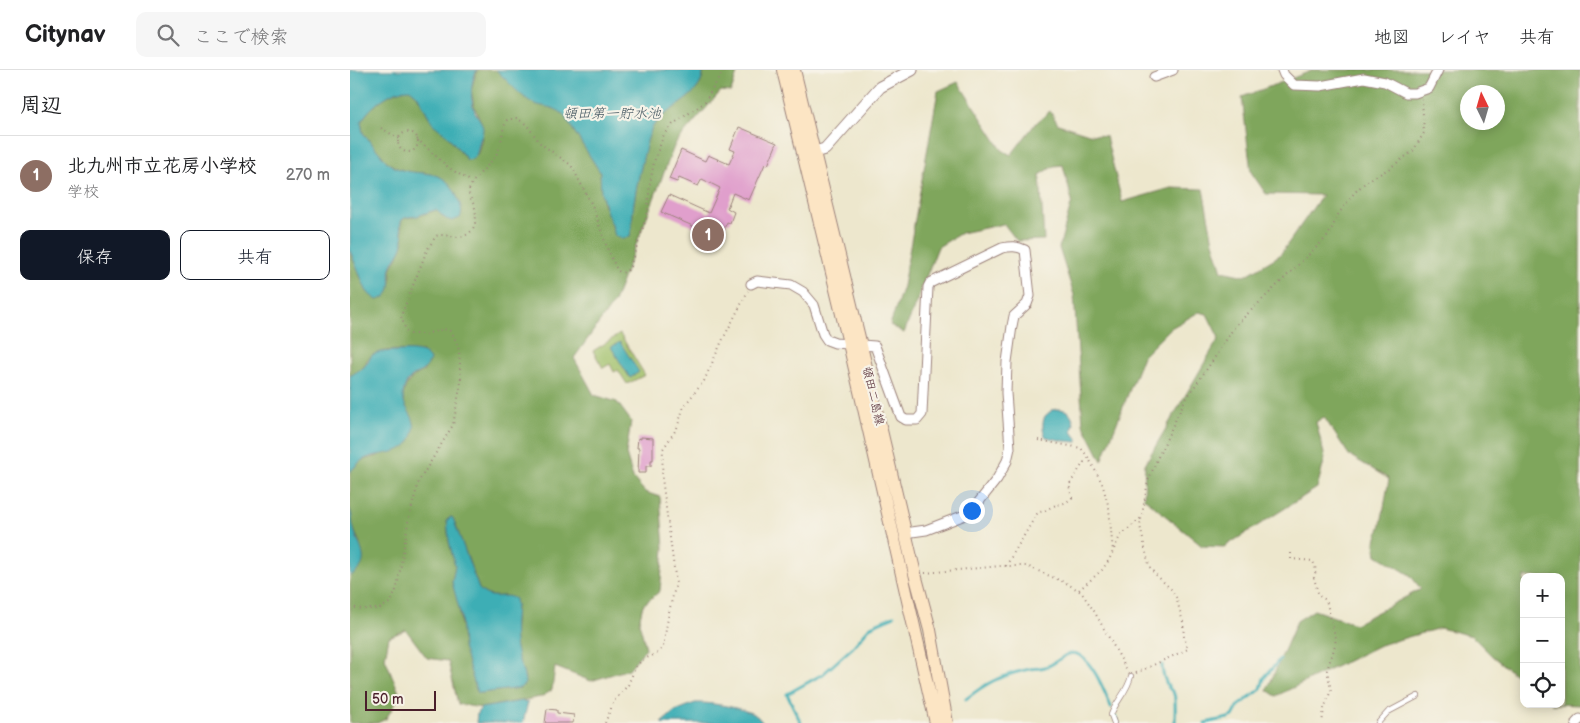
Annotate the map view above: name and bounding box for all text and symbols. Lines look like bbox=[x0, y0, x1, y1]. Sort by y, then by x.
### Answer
search box bbox=[136, 12, 486, 57]
text: Citynav bbox=[25, 20, 106, 49]
icon: search bbox=[154, 21, 182, 49]
text: ここで検索 bbox=[194, 26, 289, 49]
text: 地図 bbox=[1374, 27, 1410, 48]
text: レイヤ bbox=[1438, 27, 1491, 48]
text: 共有 bbox=[1519, 27, 1555, 48]
north arrow bbox=[1460, 85, 1505, 130]
text: 周辺 bbox=[20, 93, 62, 118]
water label: 頓田第一貯水池 bbox=[563, 105, 662, 122]
text: 北九州市立花房小学校 bbox=[67, 155, 257, 178]
text: 1 bbox=[33, 166, 39, 185]
text: 270 m bbox=[286, 166, 330, 185]
text: 学校 bbox=[67, 183, 99, 202]
pin: 1 bbox=[692, 216, 724, 254]
button: 保存 bbox=[20, 230, 170, 280]
button: 共有 bbox=[180, 230, 330, 280]
street label: 頓田二島線 bbox=[859, 365, 887, 427]
your location bbox=[959, 498, 985, 524]
map controls bbox=[1520, 573, 1565, 708]
button: + bbox=[1520, 573, 1565, 618]
button: − bbox=[1520, 618, 1565, 663]
button: locate bbox=[1520, 663, 1565, 708]
scale bar bbox=[365, 688, 436, 711]
text: 50 m bbox=[372, 691, 404, 708]

